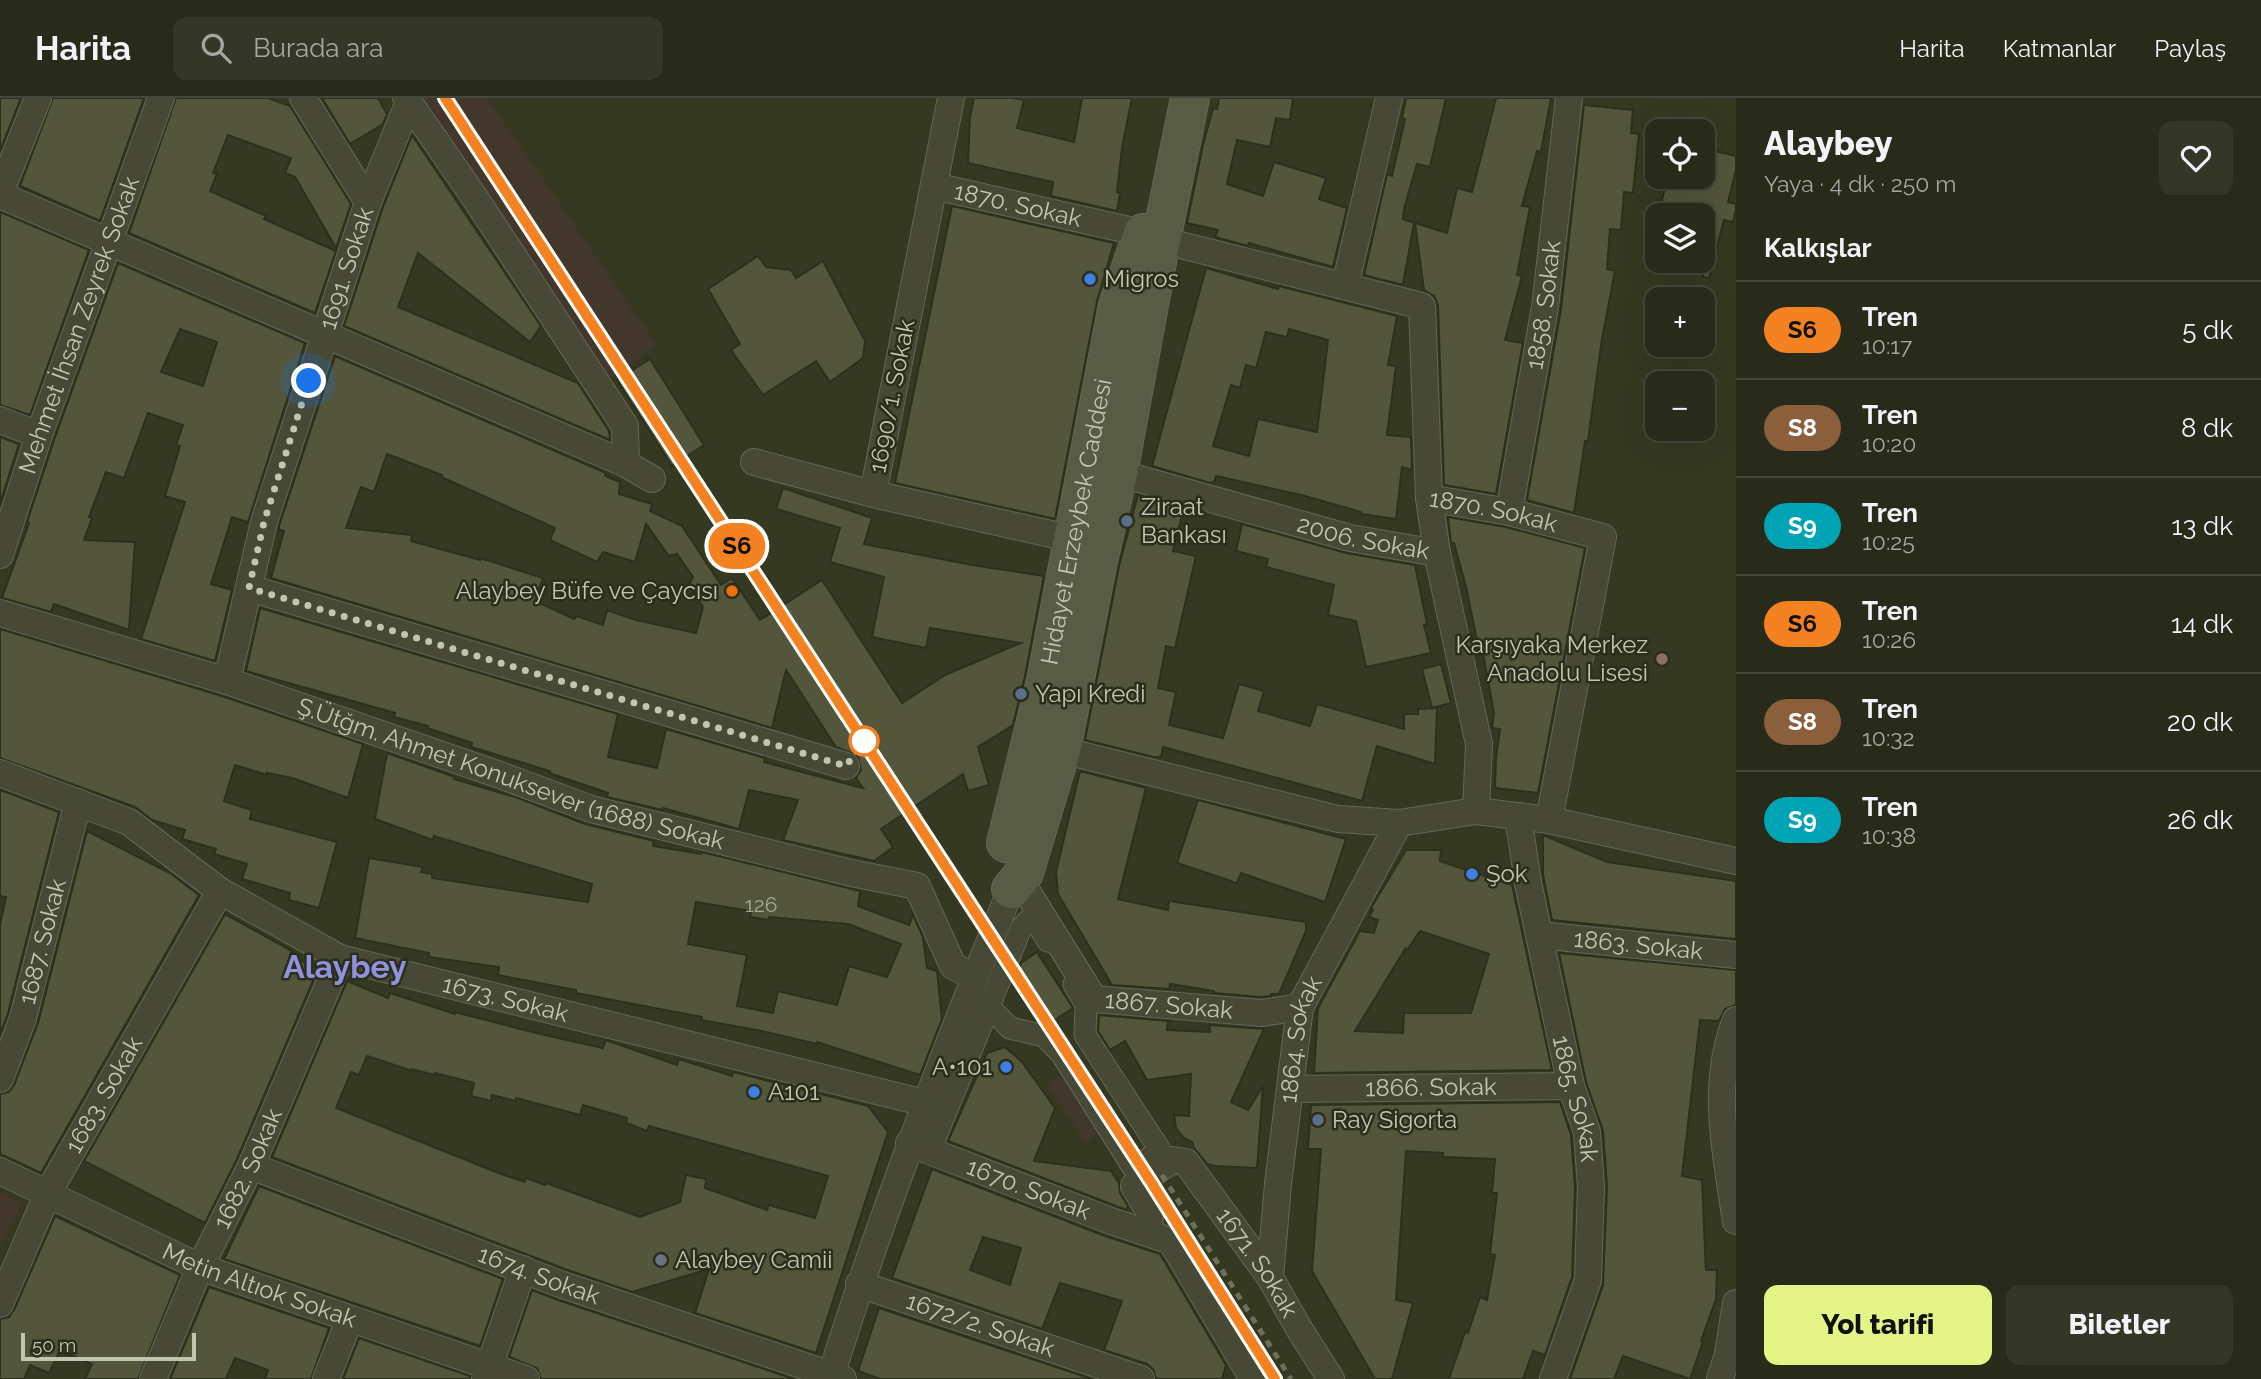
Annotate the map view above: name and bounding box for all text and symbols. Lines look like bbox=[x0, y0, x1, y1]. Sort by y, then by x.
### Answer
search box bbox=[173, 17, 663, 80]
text: Harita bbox=[35, 29, 131, 68]
icon: search bbox=[197, 29, 235, 67]
text: Burada ara bbox=[253, 33, 384, 63]
text: Harita bbox=[1899, 34, 1965, 63]
text: Katmanlar bbox=[2003, 34, 2116, 63]
text: Paylaş bbox=[2154, 34, 2226, 63]
map controls bbox=[1645, 119, 1715, 441]
button: locate bbox=[1645, 119, 1715, 189]
button: heart bbox=[2159, 121, 2233, 195]
text: Alaybey bbox=[1764, 124, 1893, 163]
text: Yaya · 4 dk · 250 m bbox=[1764, 170, 1956, 197]
street label: Mehmet İhsan Zeyrek Sokak bbox=[12, 172, 145, 477]
street label: 1870. Sokak bbox=[951, 176, 1085, 233]
street label: 1691. Sokak bbox=[313, 203, 379, 333]
button: layers bbox=[1645, 203, 1715, 273]
text: Kalkışlar bbox=[1764, 233, 1872, 263]
street label: 1858. Sokak bbox=[1519, 239, 1567, 372]
place label: Migros bbox=[1104, 264, 1179, 293]
marker: Migros bbox=[1082, 271, 1098, 287]
button: + bbox=[1645, 287, 1715, 357]
text: Tren bbox=[1862, 302, 1918, 332]
text: S6 bbox=[1788, 315, 1817, 344]
text: 5 dk bbox=[2182, 315, 2233, 345]
street label: 1690/1. Sokak bbox=[862, 317, 921, 475]
text: 10:17 bbox=[1862, 332, 1912, 359]
your location bbox=[291, 363, 326, 398]
button: − bbox=[1645, 371, 1715, 441]
street label: Hidayet Erzeybek Caddesi bbox=[1034, 376, 1118, 667]
text: Tren bbox=[1862, 400, 1918, 430]
text: S8 bbox=[1788, 413, 1817, 442]
text: 8 dk bbox=[2181, 413, 2233, 443]
text: 10:20 bbox=[1862, 430, 1916, 457]
street label: 1870. Sokak bbox=[1427, 483, 1561, 538]
place label: Ziraat Bankası bbox=[1141, 492, 1227, 549]
text: Tren bbox=[1862, 498, 1918, 528]
street label: 2006. Sokak bbox=[1294, 509, 1432, 565]
text: S9 bbox=[1788, 511, 1817, 540]
text: 13 dk bbox=[2171, 511, 2233, 541]
marker: Ziraat Bankası bbox=[1119, 513, 1135, 529]
line badge: S6 bbox=[706, 523, 768, 569]
text: 10:25 bbox=[1862, 528, 1915, 555]
text: S6 bbox=[722, 531, 752, 560]
place label: Alaybey Büfe ve Çaycısı bbox=[456, 576, 718, 605]
marker: Alaybey Büfe ve Çaycısı bbox=[724, 583, 740, 599]
text: Tren bbox=[1862, 596, 1918, 626]
text: S6 bbox=[1788, 609, 1817, 638]
text: 14 dk bbox=[2171, 609, 2233, 639]
text: 10:26 bbox=[1862, 626, 1916, 653]
place label: Karşıyaka Merkez Anadolu Lisesi bbox=[1455, 630, 1648, 687]
marker: Karşıyaka Merkez Anadolu Lisesi bbox=[1654, 651, 1670, 667]
place label: Yapı Kredi bbox=[1035, 679, 1145, 708]
marker: Yapı Kredi bbox=[1013, 686, 1029, 702]
street label: Ş.Ütğm. Ahmet Konuksever (1688) Sokak bbox=[294, 691, 728, 855]
text: Tren bbox=[1862, 694, 1918, 724]
text: S8 bbox=[1788, 707, 1817, 736]
text: 20 dk bbox=[2167, 707, 2233, 737]
text: 10:32 bbox=[1862, 724, 1915, 751]
unlabelled marker bbox=[849, 726, 879, 756]
text: Tren bbox=[1862, 792, 1918, 822]
text: S9 bbox=[1788, 805, 1817, 834]
text: 26 dk bbox=[2167, 805, 2233, 835]
text: 10:38 bbox=[1862, 822, 1916, 849]
place label: Şok bbox=[1486, 859, 1528, 888]
marker: Şok bbox=[1464, 866, 1480, 882]
street label: 1687. Sokak bbox=[12, 875, 72, 1007]
house number: 126 bbox=[745, 892, 777, 917]
street label: 1863. Sokak bbox=[1572, 924, 1705, 966]
district label: Alaybey bbox=[283, 948, 407, 985]
street label: 1673. Sokak bbox=[440, 969, 572, 1028]
street label: 1864. Sokak bbox=[1273, 970, 1328, 1105]
street label: 1867. Sokak bbox=[1104, 985, 1234, 1025]
street label: 1683. Sokak bbox=[59, 1031, 148, 1158]
street label: 1865. Sokak bbox=[1547, 1033, 1604, 1163]
place label: A•101 bbox=[932, 1052, 992, 1081]
marker: A•101 bbox=[998, 1059, 1014, 1075]
street label: 1866. Sokak bbox=[1365, 1072, 1497, 1102]
place label: A101 bbox=[768, 1077, 819, 1106]
marker: A101 bbox=[746, 1084, 762, 1100]
street label: 1682. Sokak bbox=[207, 1104, 288, 1233]
place label: Ray Sigorta bbox=[1332, 1105, 1457, 1134]
marker: Ray Sigorta bbox=[1310, 1112, 1326, 1128]
street label: 1670. Sokak bbox=[963, 1152, 1095, 1226]
street label: 1671. Sokak bbox=[1210, 1202, 1305, 1322]
street label: Metin Altıok Sokak bbox=[158, 1236, 360, 1334]
street label: 1674. Sokak bbox=[474, 1239, 604, 1310]
place label: Alaybey Camii bbox=[675, 1245, 833, 1274]
marker: Alaybey Camii bbox=[653, 1252, 669, 1268]
button: Yol tarifi bbox=[1764, 1285, 1992, 1365]
button: Biletler bbox=[2006, 1285, 2233, 1365]
street label: 1672/2. Sokak bbox=[903, 1286, 1059, 1363]
scale bar bbox=[21, 1330, 196, 1362]
text: 50 m bbox=[32, 1334, 76, 1356]

